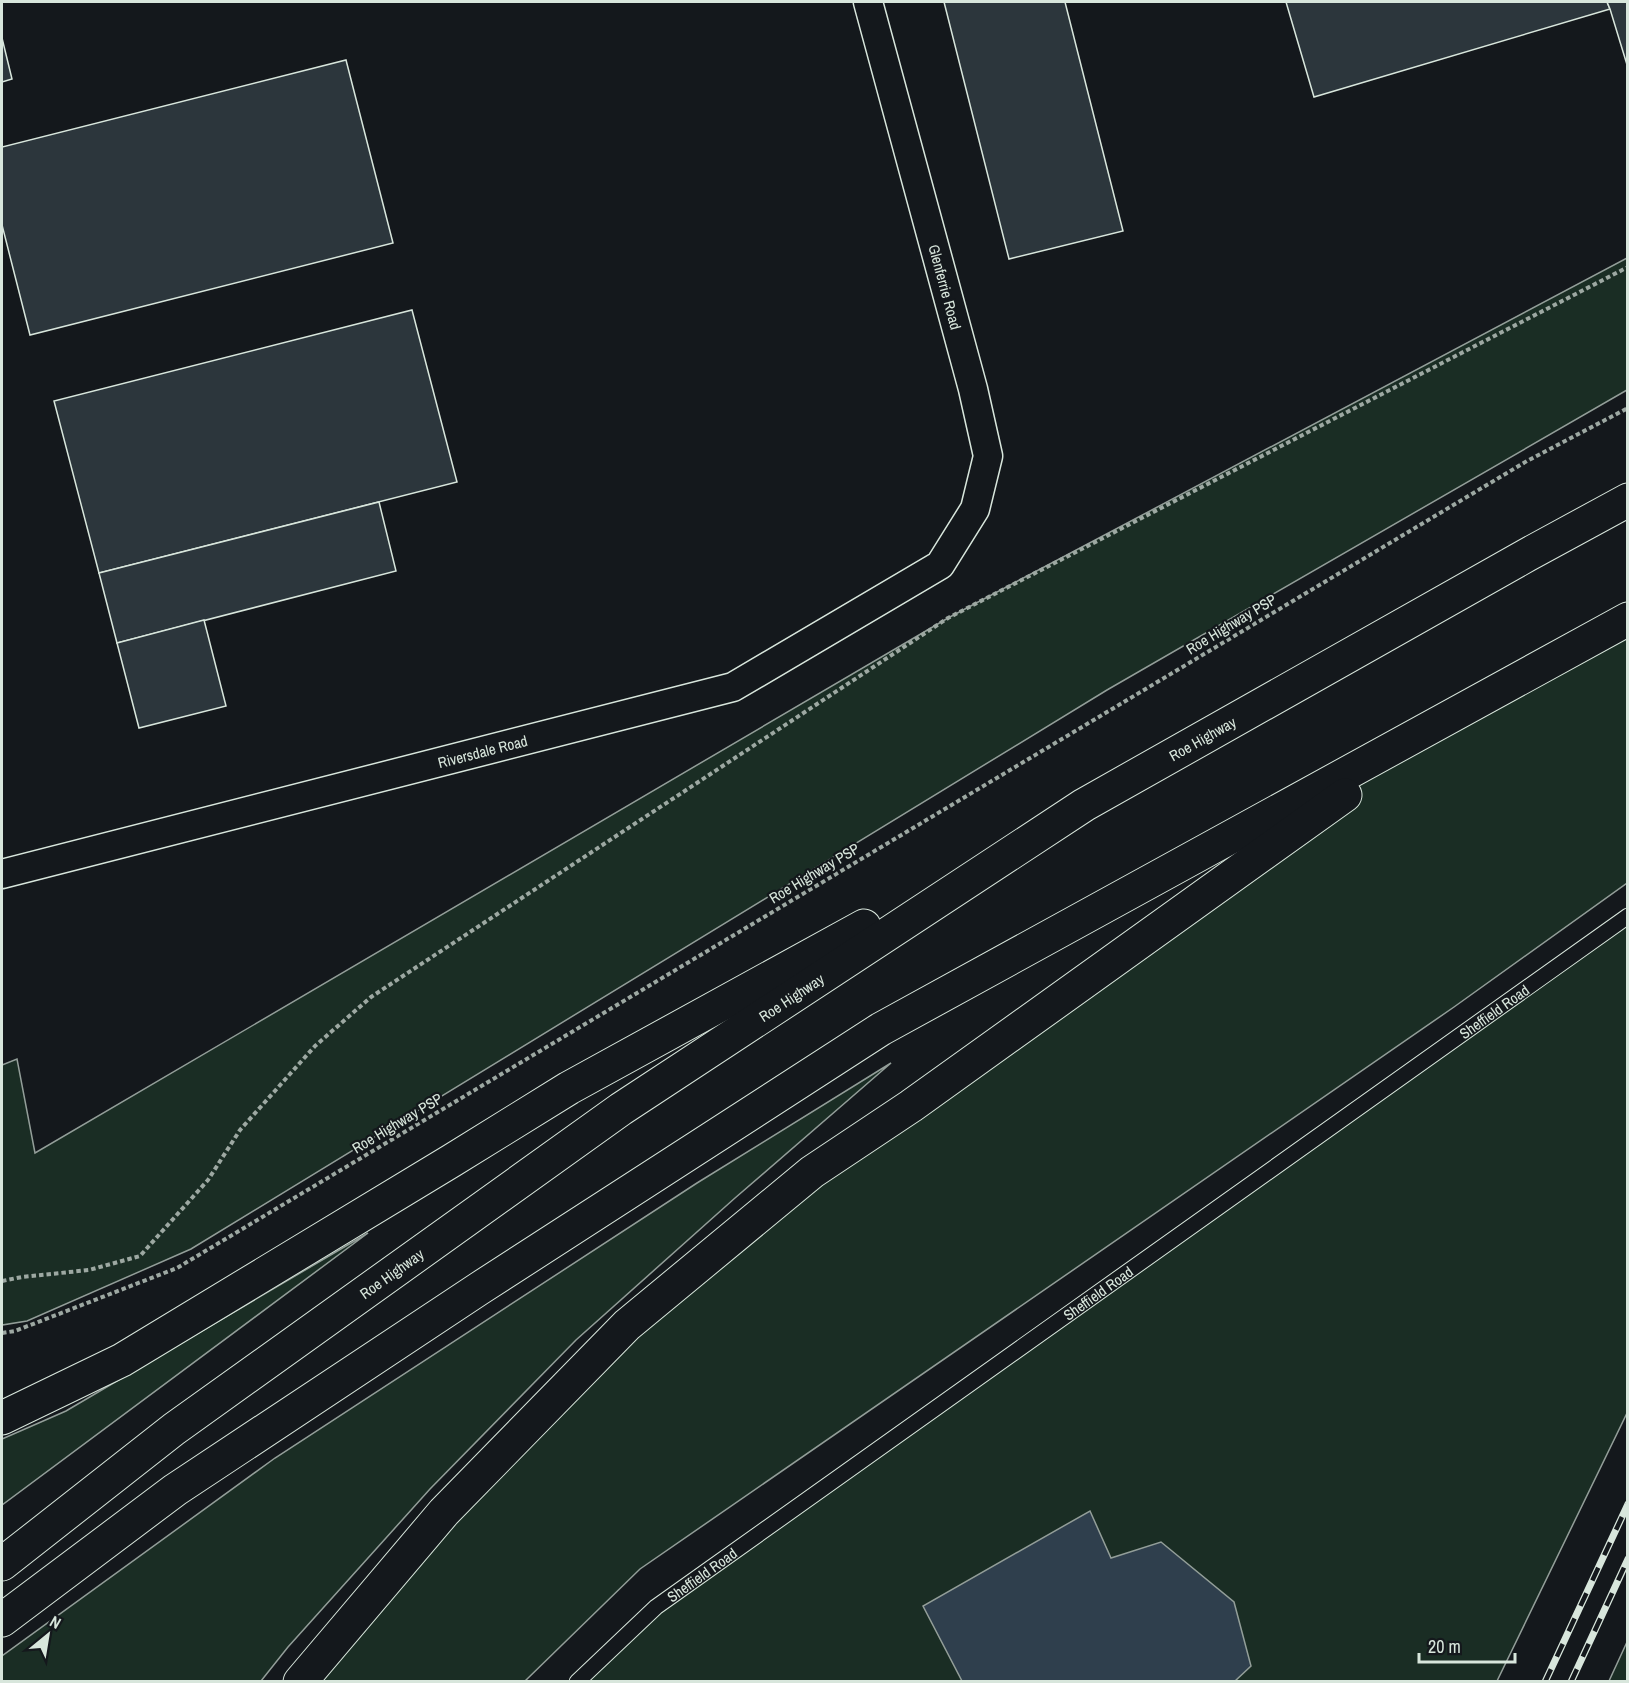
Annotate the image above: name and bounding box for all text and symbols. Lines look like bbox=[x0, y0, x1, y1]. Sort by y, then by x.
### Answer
street label: Glenferrie Road bbox=[924, 242, 966, 332]
street label: Roe Highway PSP bbox=[1182, 589, 1280, 659]
street label: Roe Highway bbox=[1165, 711, 1240, 766]
street label: Riversdale Road bbox=[436, 730, 530, 773]
street label: Roe Highway PSP bbox=[765, 838, 863, 908]
street label: Roe Highway bbox=[755, 968, 829, 1026]
street label: Sheffield Road bbox=[1455, 979, 1533, 1043]
street label: Roe Highway PSP bbox=[348, 1088, 446, 1158]
street label: Roe Highway bbox=[355, 1243, 428, 1303]
street label: Sheffield Road bbox=[1059, 1261, 1137, 1325]
street label: Sheffield Road bbox=[663, 1542, 741, 1607]
north arrow bbox=[18, 1605, 78, 1665]
text: N bbox=[46, 1610, 65, 1634]
scale bar bbox=[1419, 1626, 1515, 1664]
text: 20 m bbox=[1428, 1634, 1461, 1659]

